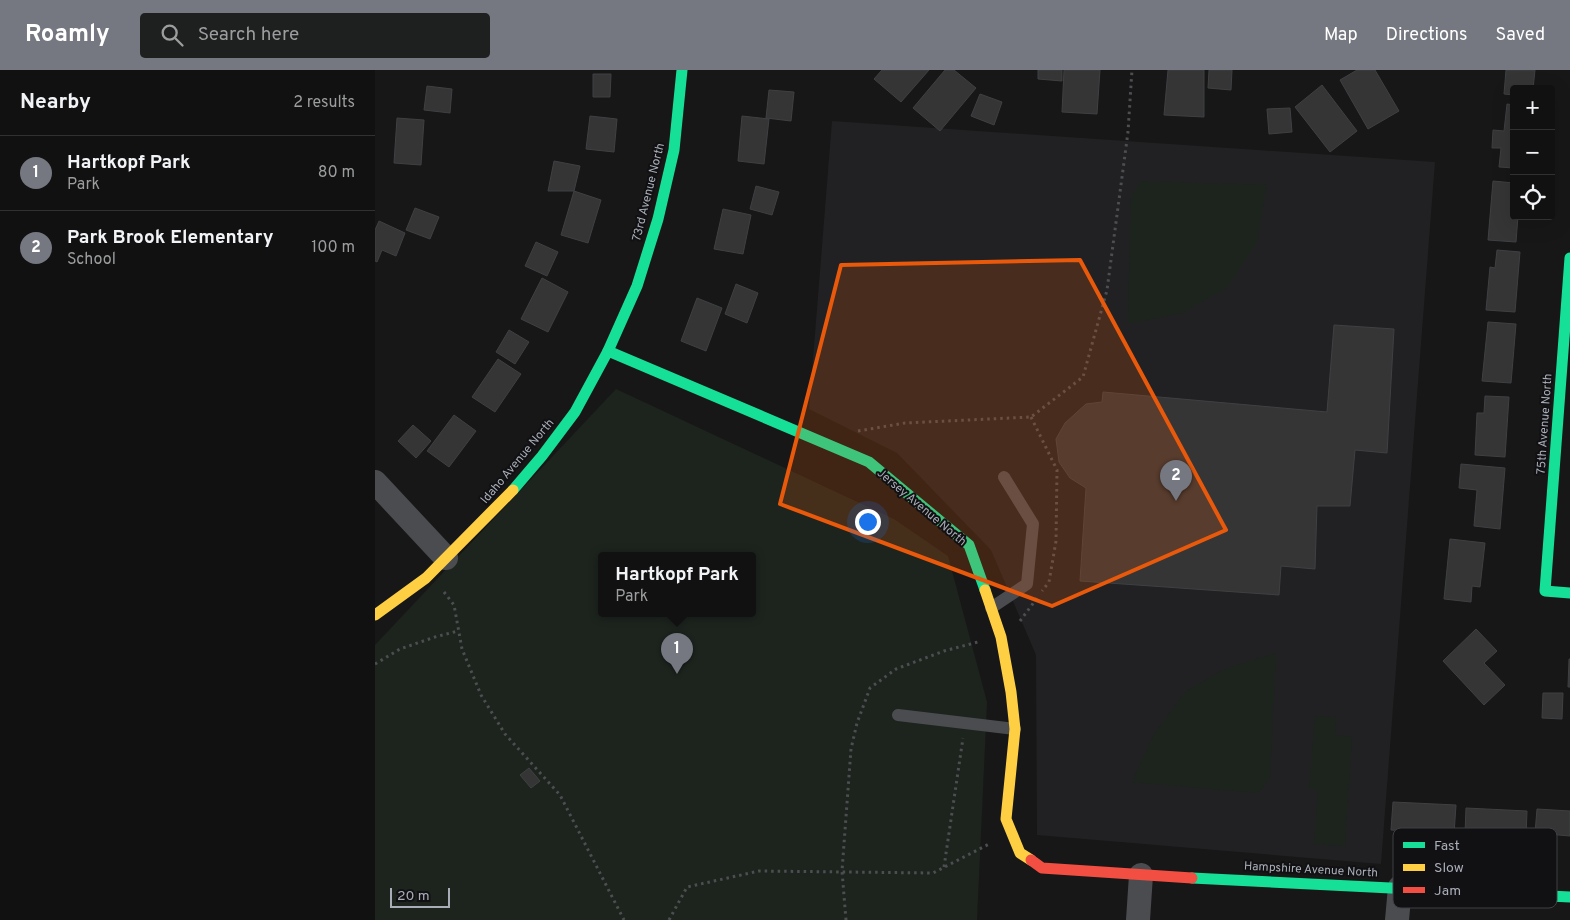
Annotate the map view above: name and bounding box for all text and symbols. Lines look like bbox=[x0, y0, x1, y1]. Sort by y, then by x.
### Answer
search box bbox=[140, 13, 490, 58]
text: Roamly bbox=[25, 20, 110, 50]
icon: search bbox=[158, 21, 186, 49]
text: Search here bbox=[198, 23, 299, 47]
text: Map bbox=[1324, 24, 1358, 47]
text: Directions bbox=[1386, 24, 1468, 47]
text: Saved bbox=[1496, 24, 1545, 47]
map controls bbox=[1510, 85, 1555, 220]
button: + bbox=[1510, 85, 1555, 130]
text: Nearby bbox=[20, 89, 91, 116]
text: 2 results bbox=[293, 93, 355, 113]
button: − bbox=[1510, 130, 1555, 175]
street label: 73rd Avenue North bbox=[629, 141, 669, 243]
text: Hartkopf Park bbox=[67, 151, 191, 175]
text: 1 bbox=[33, 163, 39, 183]
text: 80 m bbox=[318, 163, 355, 183]
text: Park bbox=[67, 175, 100, 195]
button: locate bbox=[1510, 175, 1555, 220]
text: Park Brook Elementary bbox=[67, 226, 273, 250]
text: 2 bbox=[31, 238, 41, 258]
text: 100 m bbox=[311, 238, 355, 258]
text: School bbox=[67, 250, 116, 270]
street label: 75th Avenue North bbox=[1533, 373, 1557, 475]
street label: Idaho Avenue North bbox=[477, 416, 558, 508]
pin: 2 bbox=[1160, 460, 1192, 501]
street label: Jersey Avenue North bbox=[873, 466, 969, 550]
your location bbox=[855, 509, 881, 535]
popup bbox=[598, 552, 756, 617]
text: Hartkopf Park bbox=[615, 563, 739, 587]
text: Park bbox=[615, 587, 648, 607]
pin: 1 bbox=[661, 633, 693, 674]
legend bbox=[1393, 828, 1557, 908]
text: Fast bbox=[1434, 838, 1460, 855]
street label: Hampshire Avenue North bbox=[1244, 859, 1378, 881]
text: Slow bbox=[1434, 860, 1464, 877]
text: Jam bbox=[1434, 883, 1461, 900]
scale bar bbox=[390, 885, 450, 908]
text: 20 m bbox=[397, 888, 430, 905]

